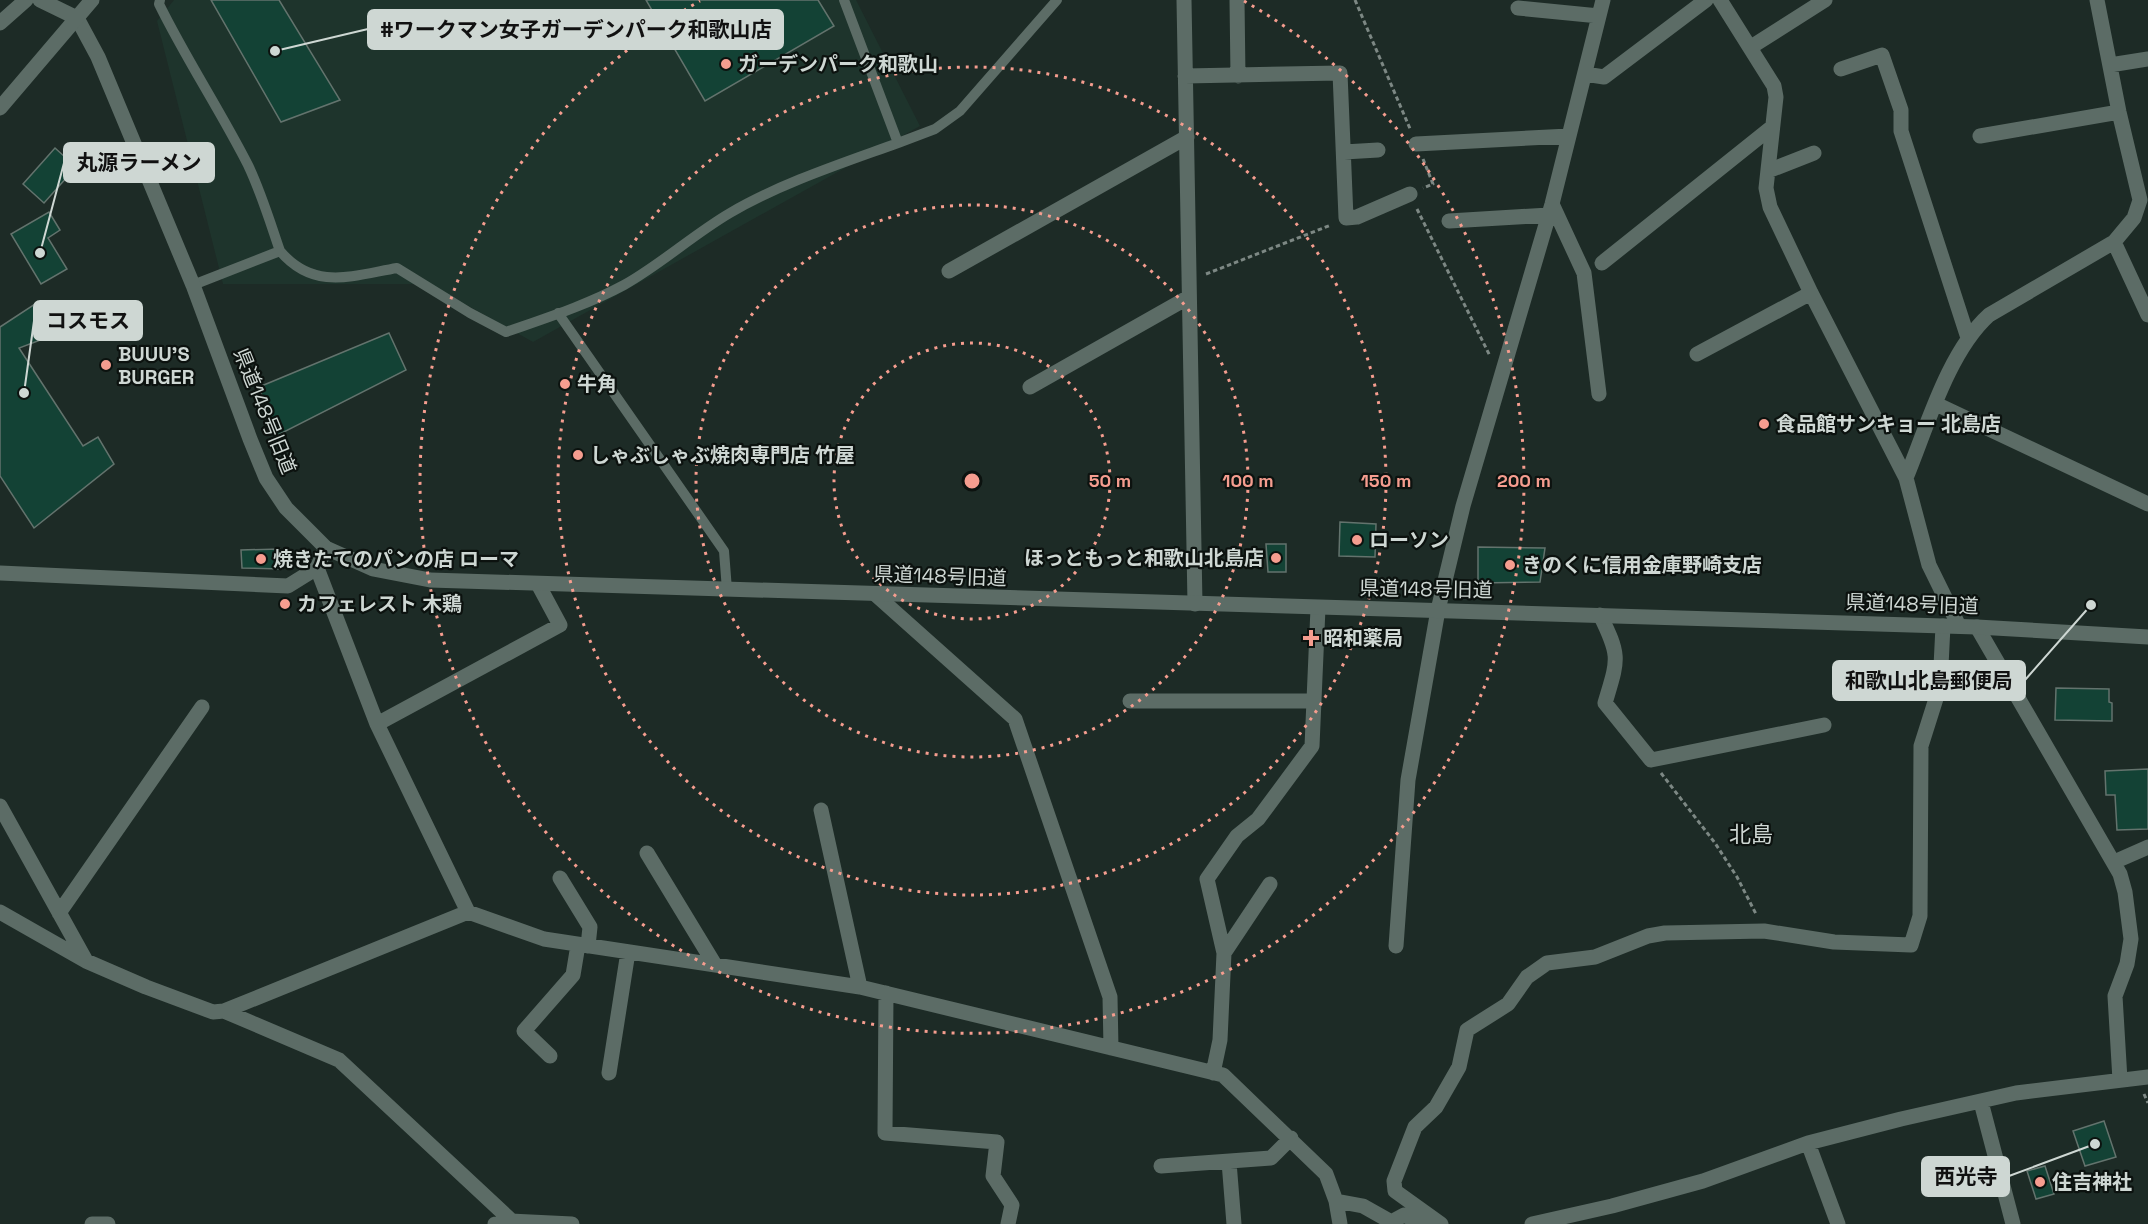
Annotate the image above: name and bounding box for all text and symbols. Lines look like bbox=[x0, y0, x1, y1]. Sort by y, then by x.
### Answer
callout: #ワークマン女子ガーデンパーク和歌山店 bbox=[368, 10, 783, 49]
text: #ワークマン女子ガーデンパーク和歌山店 bbox=[380, 16, 772, 43]
place label: ガーデンパーク和歌山 bbox=[738, 51, 938, 77]
marker: ガーデンパーク和歌山 bbox=[719, 57, 733, 71]
callout: 丸源ラーメン bbox=[64, 143, 214, 182]
text: 丸源ラーメン bbox=[76, 149, 202, 176]
callout: コスモス bbox=[34, 301, 142, 340]
text: コスモス bbox=[46, 307, 130, 334]
place label: BUUU'S BURGER bbox=[118, 341, 194, 390]
street label: 県道148号旧道 bbox=[228, 344, 302, 478]
marker: BUUU'S BURGER bbox=[99, 358, 113, 372]
place label: 牛角 bbox=[577, 371, 617, 397]
marker: 牛角 bbox=[558, 377, 572, 391]
place label: 食品館サンキョー 北島店 bbox=[1776, 411, 2001, 437]
marker: 食品館サンキョー 北島店 bbox=[1757, 417, 1771, 431]
place label: しゃぶしゃぶ焼肉専門店 竹屋 bbox=[590, 442, 855, 468]
marker: しゃぶしゃぶ焼肉専門店 竹屋 bbox=[571, 448, 585, 462]
text: 50 m bbox=[1089, 469, 1131, 492]
text: 100 m bbox=[1222, 469, 1274, 492]
text: 150 m bbox=[1361, 469, 1411, 492]
text: 200 m bbox=[1497, 469, 1551, 492]
centre of rings bbox=[962, 471, 982, 491]
place label: ローソン bbox=[1369, 527, 1449, 553]
marker: ローソン bbox=[1350, 533, 1364, 547]
place label: ほっともっと和歌山北島店 bbox=[1024, 545, 1264, 571]
place label: 焼きたてのパンの店 ローマ bbox=[273, 546, 519, 572]
marker: ほっともっと和歌山北島店 bbox=[1269, 551, 1283, 565]
marker: 焼きたてのパンの店 ローマ bbox=[254, 552, 268, 566]
place label: きのくに信用金庫野崎支店 bbox=[1522, 552, 1762, 578]
marker: きのくに信用金庫野崎支店 bbox=[1503, 558, 1517, 572]
street label: 県道148号旧道 bbox=[873, 561, 1007, 591]
street label: 県道148号旧道 bbox=[1359, 575, 1493, 603]
street label: 県道148号旧道 bbox=[1845, 589, 1979, 619]
place label: カフェレスト 木鶏 bbox=[297, 591, 462, 617]
marker: カフェレスト 木鶏 bbox=[278, 597, 292, 611]
place label: 昭和薬局 bbox=[1323, 625, 1403, 651]
marker: 昭和薬局 bbox=[1304, 631, 1318, 645]
callout: 和歌山北島郵便局 bbox=[1833, 661, 2025, 700]
text: 和歌山北島郵便局 bbox=[1845, 667, 2013, 694]
district label: 北島 bbox=[1729, 820, 1773, 848]
callout: 西光寺 bbox=[1922, 1157, 2009, 1196]
text: 西光寺 bbox=[1935, 1163, 1998, 1190]
place label: 住吉神社 bbox=[2052, 1169, 2132, 1195]
marker: 住吉神社 bbox=[2033, 1175, 2047, 1189]

